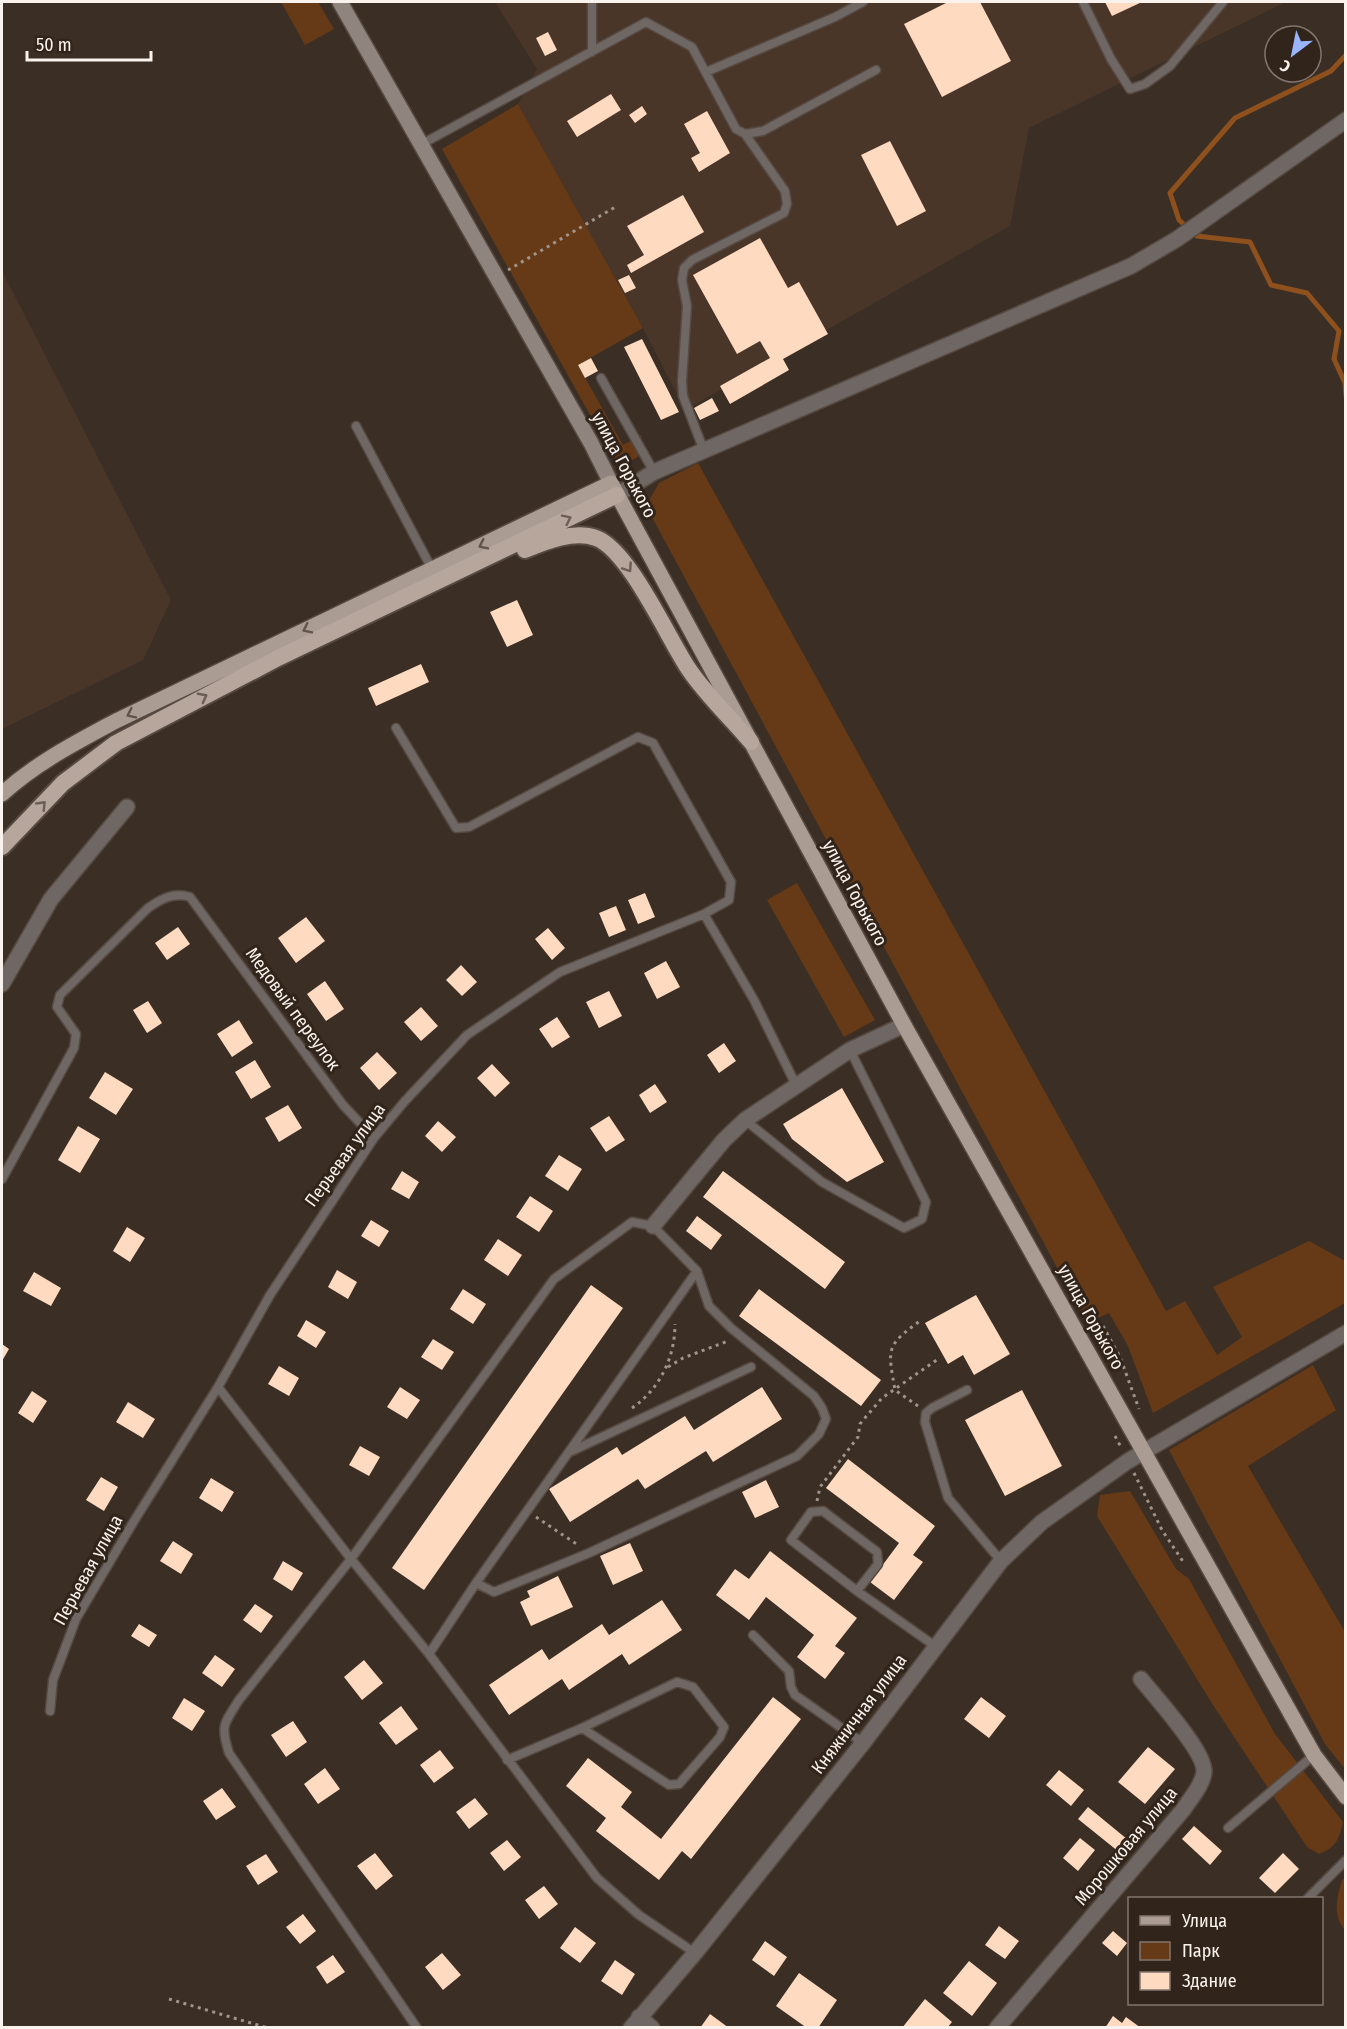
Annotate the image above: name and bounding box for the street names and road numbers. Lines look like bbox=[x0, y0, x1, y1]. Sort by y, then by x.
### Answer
street label: улица Горького bbox=[587, 408, 661, 522]
street label: улица Горького bbox=[818, 836, 892, 950]
street label: Медовый переулок bbox=[241, 943, 345, 1075]
street label: Перьевая улица bbox=[300, 1099, 390, 1211]
street label: улица Горького bbox=[1053, 1261, 1129, 1373]
street label: Перьевая улица bbox=[49, 1511, 127, 1629]
street label: Княжничная улица bbox=[807, 1650, 911, 1778]
street label: Морошковая улица bbox=[1070, 1782, 1182, 1910]

